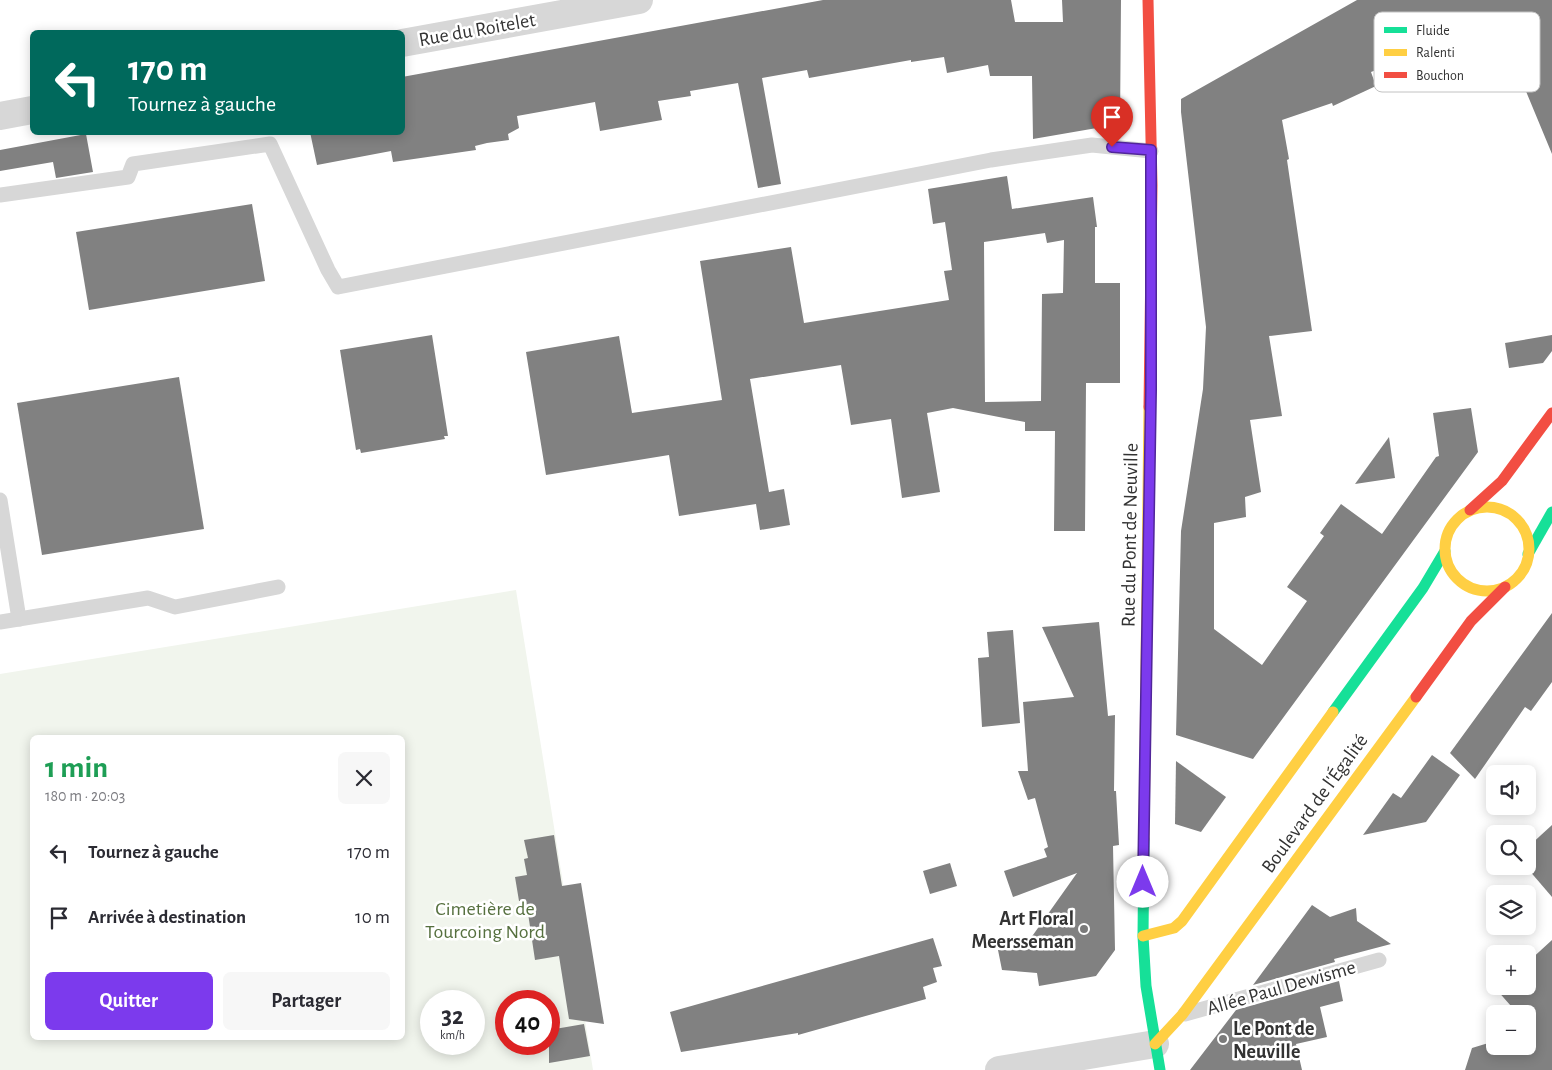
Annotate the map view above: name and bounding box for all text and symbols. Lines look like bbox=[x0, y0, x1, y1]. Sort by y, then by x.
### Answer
street label: Rue du Roitelet bbox=[417, 10, 538, 50]
legend bbox=[1374, 12, 1540, 92]
text: Fluide bbox=[1416, 24, 1450, 38]
text: Ralenti bbox=[1416, 46, 1455, 60]
icon: left bbox=[45, 50, 110, 115]
text: 170 m bbox=[128, 52, 208, 87]
text: Bouchon bbox=[1416, 69, 1464, 83]
text: Tournez à gauche bbox=[128, 93, 276, 115]
pin bbox=[1091, 96, 1133, 147]
icon: arrive bbox=[1098, 103, 1126, 131]
street label: Rue du Pont de Neuville bbox=[1118, 443, 1142, 627]
street label: Boulevard de l'Égalité bbox=[1257, 730, 1372, 877]
button: close bbox=[338, 752, 390, 804]
text: 1 min bbox=[45, 753, 108, 783]
map controls bbox=[1486, 765, 1536, 1055]
button: sound bbox=[1486, 765, 1536, 815]
text: 180 m · 20:03 bbox=[45, 788, 125, 804]
button: search bbox=[1486, 825, 1536, 875]
icon: left bbox=[45, 839, 73, 867]
text: Tournez à gauche bbox=[88, 843, 219, 862]
text: 170 m bbox=[347, 843, 390, 862]
position arrow bbox=[1116, 855, 1168, 907]
button: layers bbox=[1486, 885, 1536, 935]
park label: Cimetière de Tourcoing Nord bbox=[425, 899, 545, 942]
icon: arrive bbox=[45, 904, 73, 932]
text: Arrivée à destination bbox=[88, 908, 246, 927]
text: 10 m bbox=[355, 908, 390, 927]
place label: Art Floral Meersseman bbox=[972, 909, 1074, 952]
marker: Art Floral Meersseman bbox=[1078, 923, 1090, 935]
button: + bbox=[1486, 945, 1536, 995]
street label: Allée Paul Dewisme bbox=[1205, 957, 1358, 1019]
button: Quitter bbox=[45, 972, 213, 1030]
button: Partager bbox=[223, 972, 390, 1030]
speed limit sign: 40 bbox=[495, 990, 560, 1055]
text: 32 bbox=[441, 1004, 464, 1029]
button: − bbox=[1486, 1005, 1536, 1055]
place label: Le Pont de Neuville bbox=[1233, 1019, 1315, 1062]
text: km/h bbox=[440, 1029, 465, 1041]
marker: Le Pont de Neuville bbox=[1217, 1033, 1229, 1045]

